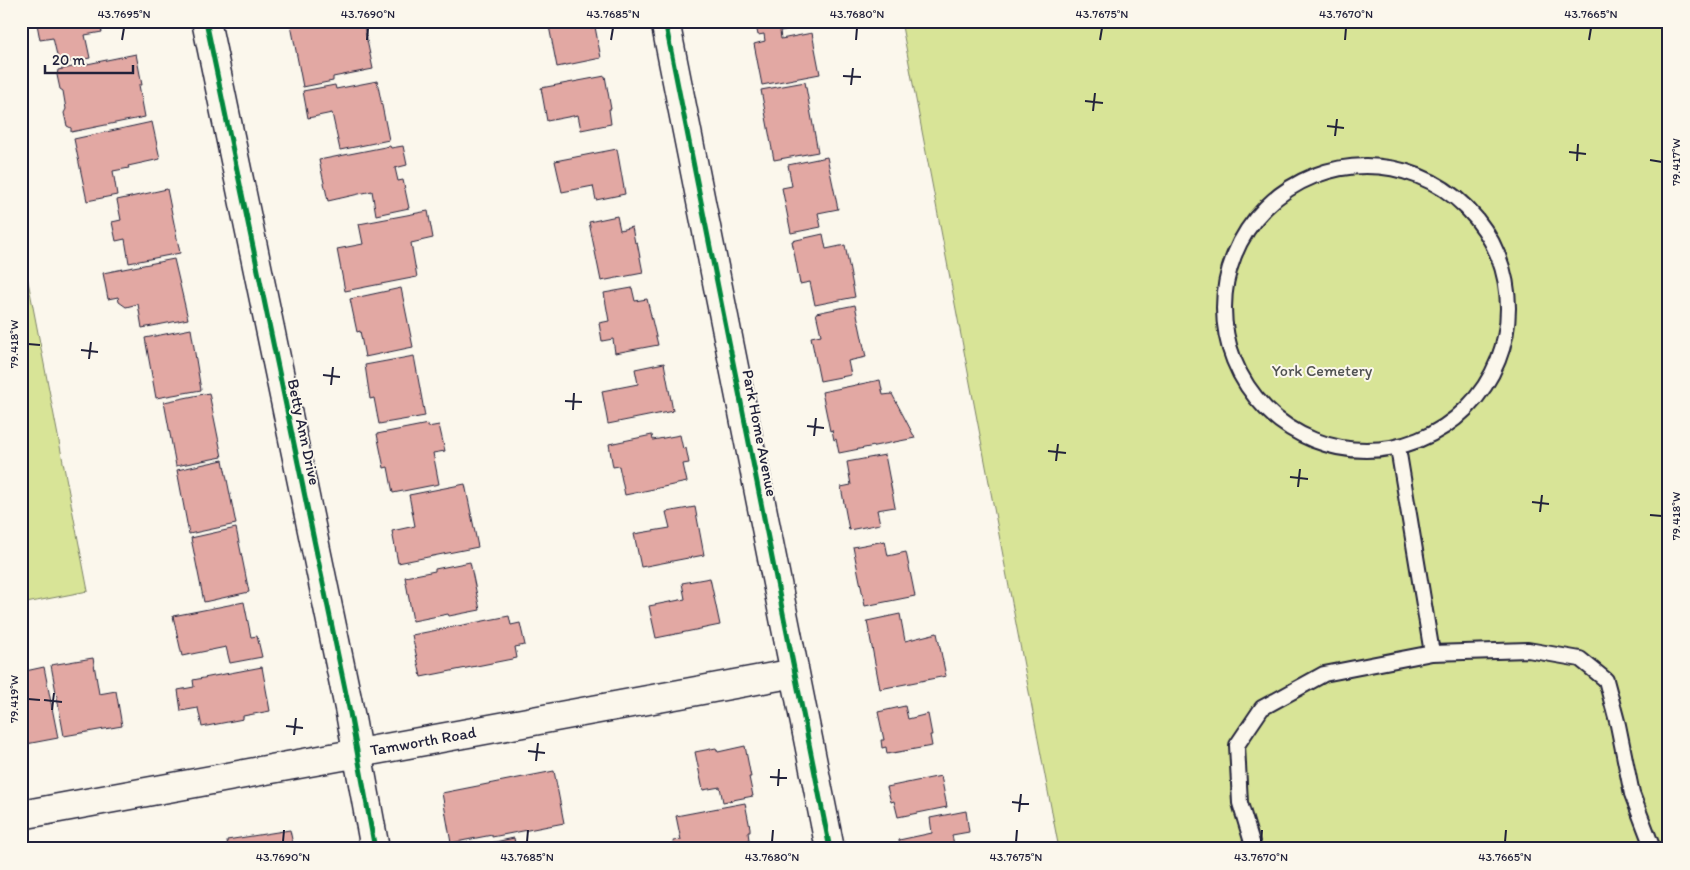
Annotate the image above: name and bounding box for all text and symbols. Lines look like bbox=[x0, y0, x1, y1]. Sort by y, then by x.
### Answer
text: 43.7695°N bbox=[97, 7, 151, 21]
text: 43.7690°N bbox=[341, 7, 395, 21]
text: 43.7685°N bbox=[586, 7, 640, 21]
text: 43.7680°N bbox=[830, 7, 884, 21]
text: 43.7675°N bbox=[1076, 7, 1128, 21]
text: 43.7670°N bbox=[1319, 7, 1373, 21]
text: 43.7665°N bbox=[1564, 7, 1618, 21]
scale bar bbox=[45, 42, 132, 74]
text: 20 m bbox=[52, 51, 86, 69]
text: 79.417°W bbox=[1669, 138, 1683, 186]
text: 79.418°W bbox=[7, 320, 21, 368]
park label: York Cemetery bbox=[1272, 361, 1373, 380]
street label: Park Home Avenue bbox=[738, 368, 782, 498]
street label: Betty Ann Drive bbox=[283, 377, 325, 487]
text: 79.418°W bbox=[1669, 492, 1683, 540]
text: 79.419°W bbox=[7, 675, 21, 723]
street label: Tamworth Road bbox=[369, 722, 478, 760]
text: 43.7690°N bbox=[256, 850, 310, 864]
text: 43.7685°N bbox=[500, 850, 554, 864]
text: 43.7680°N bbox=[745, 850, 799, 864]
text: 43.7675°N bbox=[990, 850, 1042, 864]
text: 43.7670°N bbox=[1234, 850, 1288, 864]
text: 43.7665°N bbox=[1478, 850, 1532, 864]

